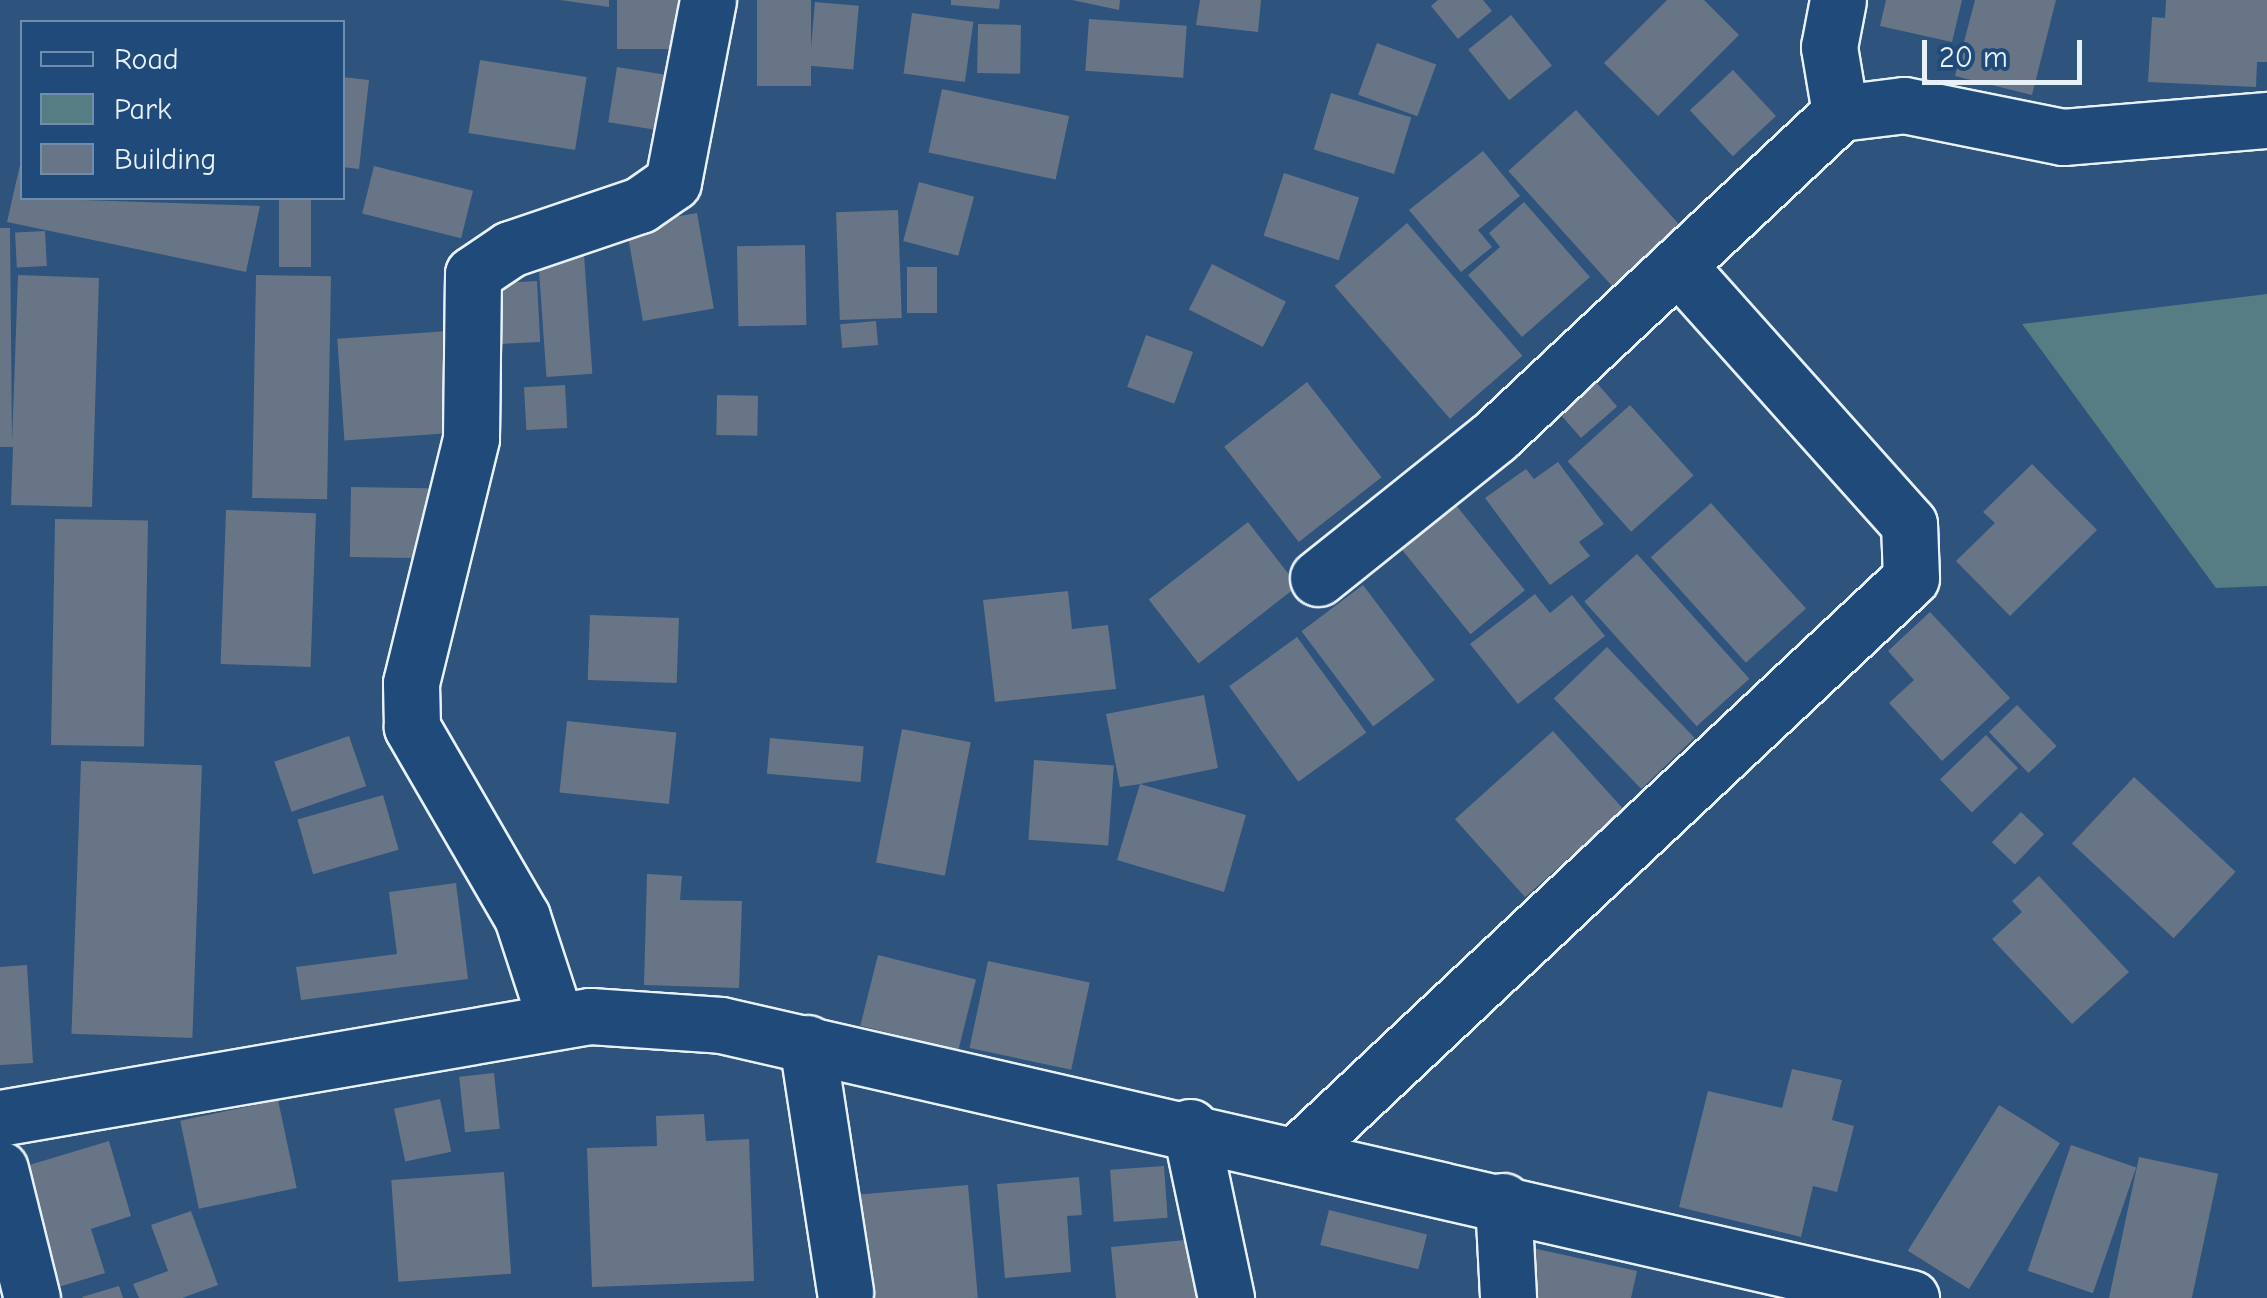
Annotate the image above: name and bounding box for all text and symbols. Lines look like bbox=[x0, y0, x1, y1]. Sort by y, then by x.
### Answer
legend bbox=[20, 20, 345, 200]
scale bar bbox=[1927, 20, 2087, 82]
text: 20 m bbox=[1939, 40, 2008, 75]
text: Road bbox=[114, 42, 179, 77]
text: Park bbox=[114, 92, 171, 127]
text: Building bbox=[114, 142, 217, 177]

